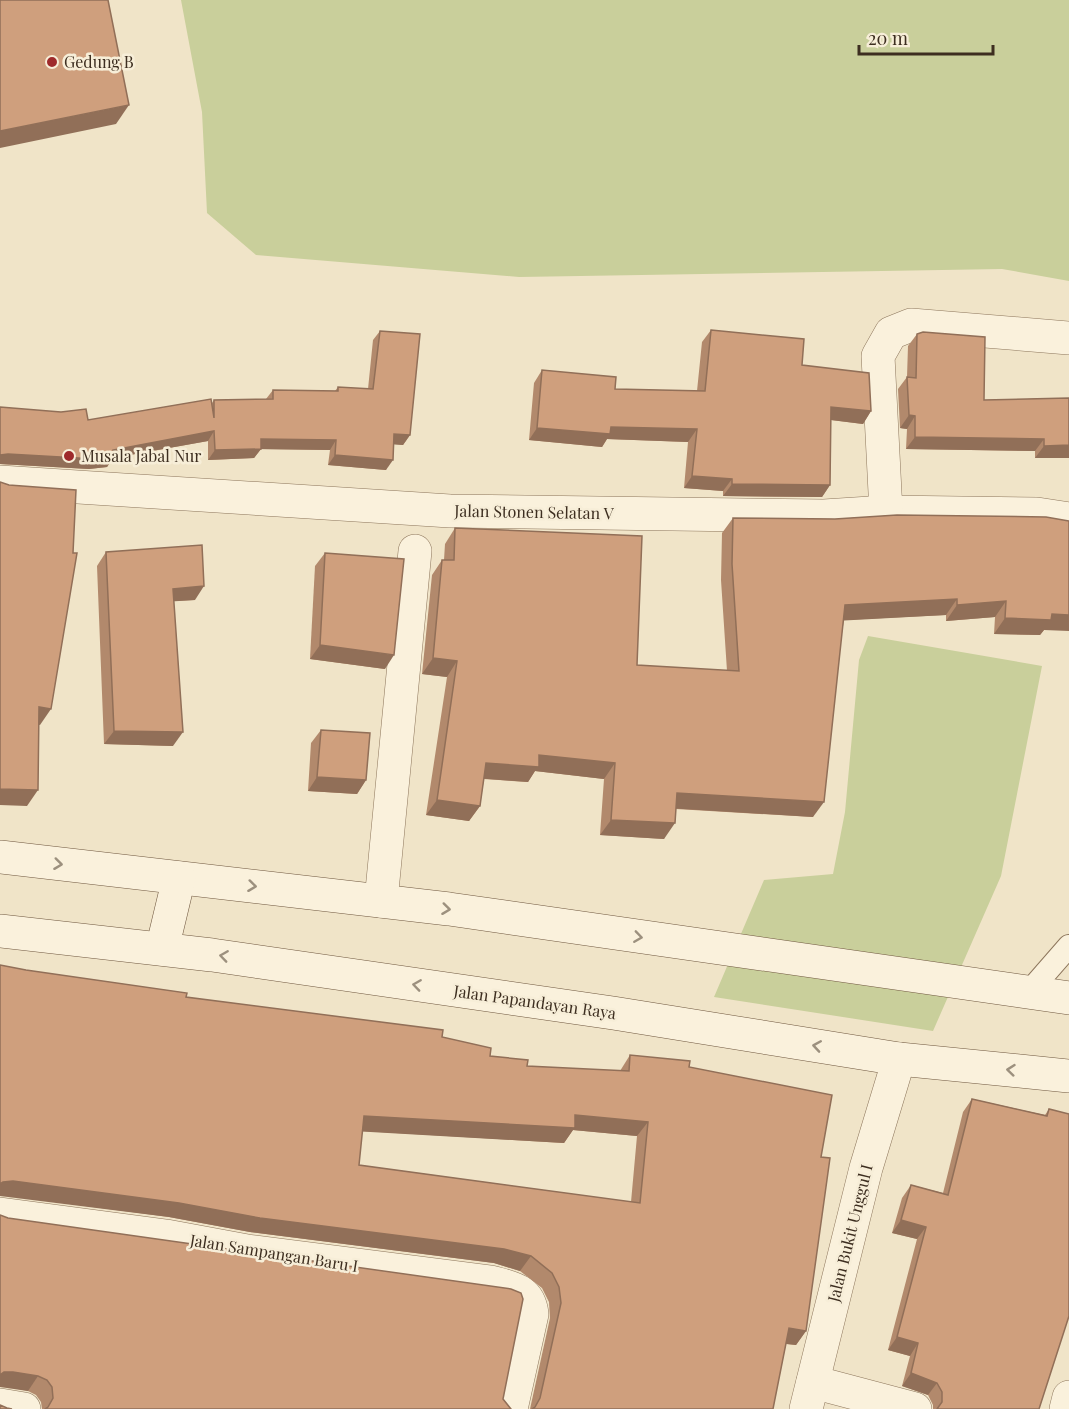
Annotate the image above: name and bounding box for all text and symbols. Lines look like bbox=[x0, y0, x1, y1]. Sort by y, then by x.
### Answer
scale bar bbox=[859, 18, 992, 56]
text: 20 m bbox=[868, 26, 908, 50]
place label: Gedung B bbox=[64, 51, 134, 72]
marker: Gedung B bbox=[45, 55, 59, 69]
place label: Musala Jabal Nur bbox=[81, 445, 201, 466]
marker: Musala Jabal Nur bbox=[62, 449, 76, 463]
street label: Jalan Stonen Selatan V bbox=[453, 500, 615, 523]
one-way arrow bbox=[54, 857, 63, 869]
one-way arrow bbox=[247, 879, 256, 892]
one-way arrow bbox=[441, 902, 450, 914]
one-way arrow bbox=[634, 930, 643, 942]
one-way arrow bbox=[220, 951, 229, 963]
one-way arrow bbox=[412, 979, 422, 991]
street label: Jalan Papandayan Raya bbox=[452, 980, 618, 1023]
one-way arrow bbox=[813, 1040, 823, 1053]
one-way arrow bbox=[1006, 1064, 1015, 1077]
street label: Jalan Bukit Unggul I bbox=[822, 1162, 877, 1305]
street label: Jalan Sampangan Baru I bbox=[188, 1229, 360, 1276]

